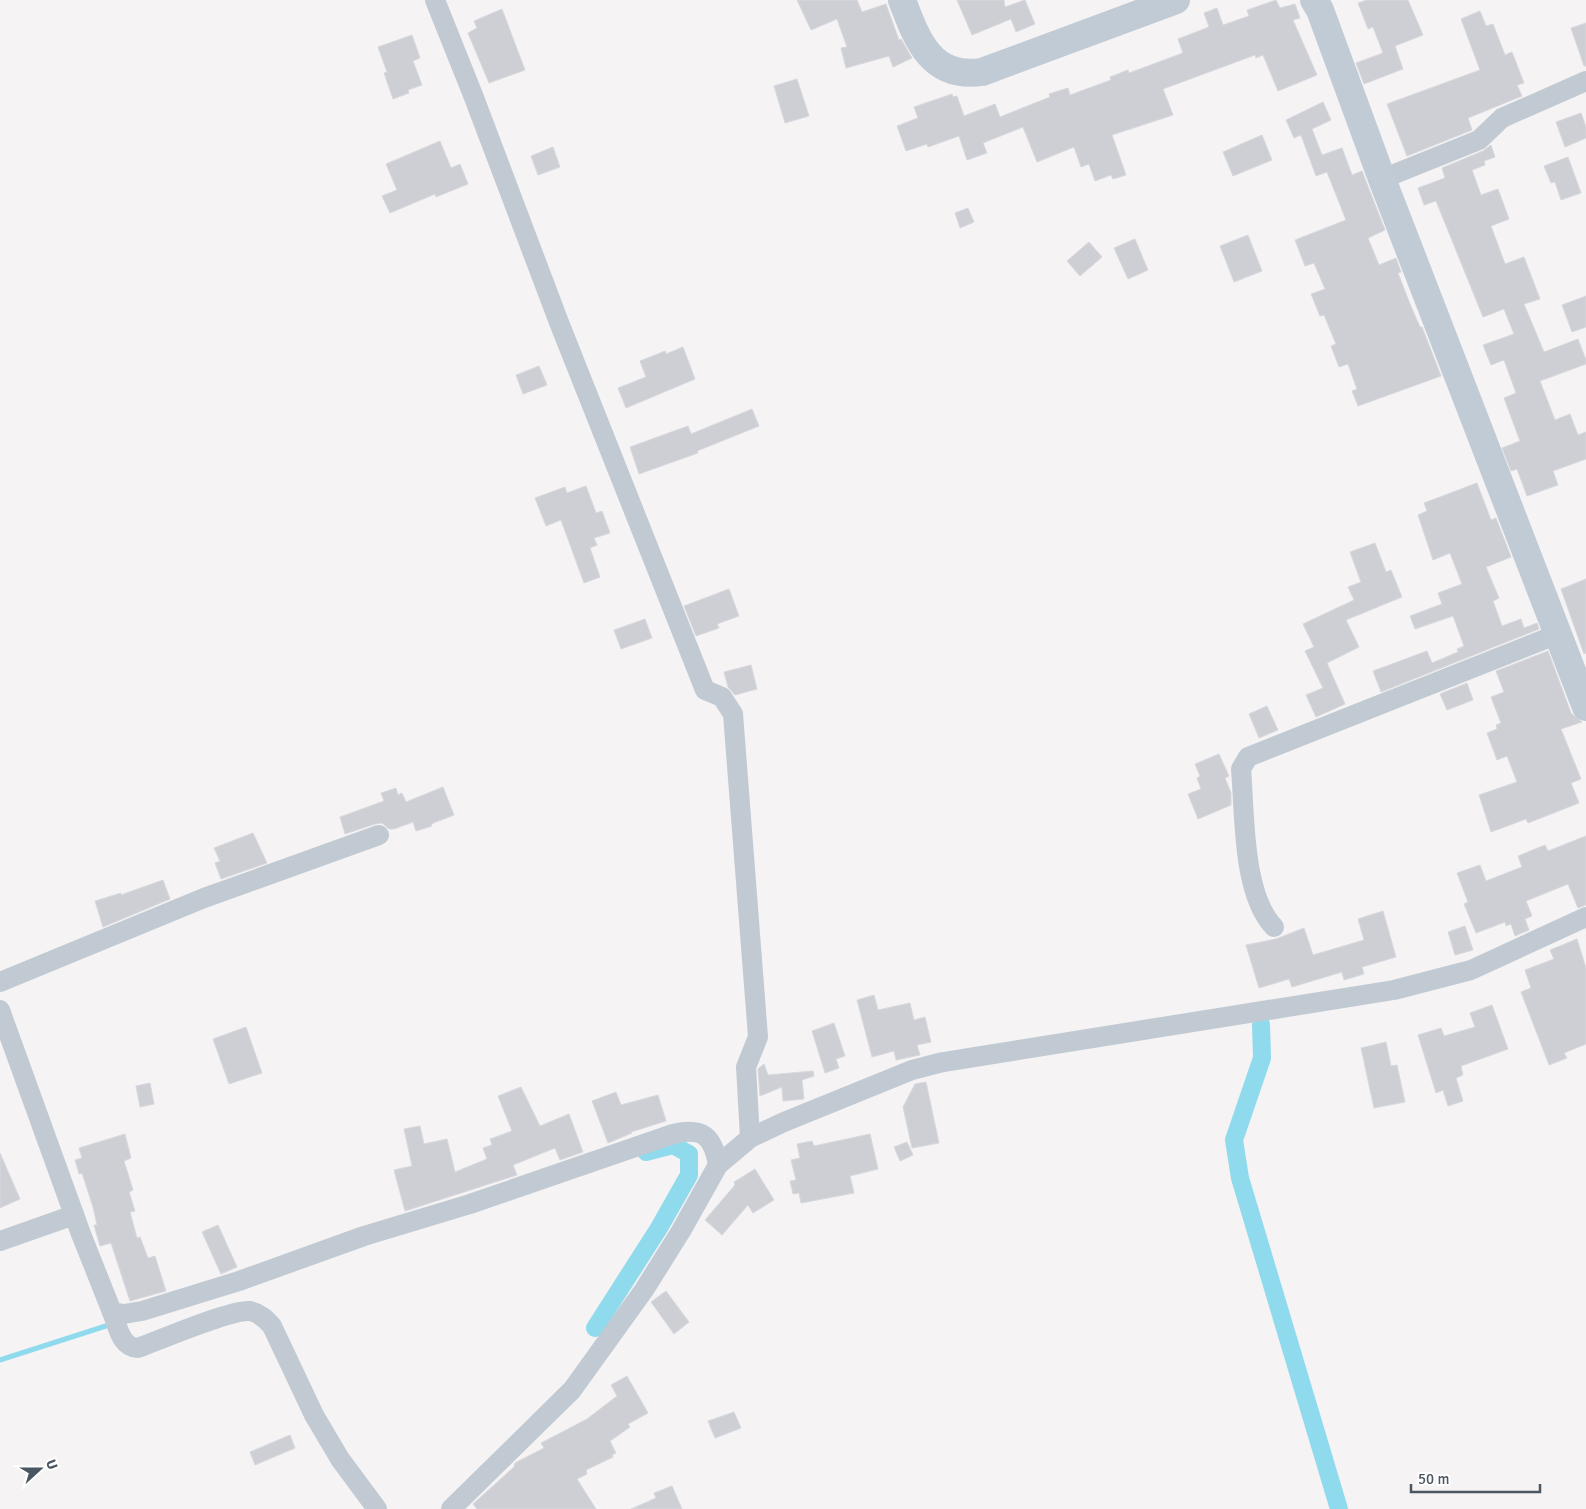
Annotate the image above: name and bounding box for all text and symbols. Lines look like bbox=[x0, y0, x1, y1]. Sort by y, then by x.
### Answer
north arrow bbox=[15, 1444, 65, 1494]
text: U bbox=[42, 1457, 61, 1472]
scale bar bbox=[1411, 1462, 1540, 1494]
text: 50 m bbox=[1418, 1470, 1449, 1488]

